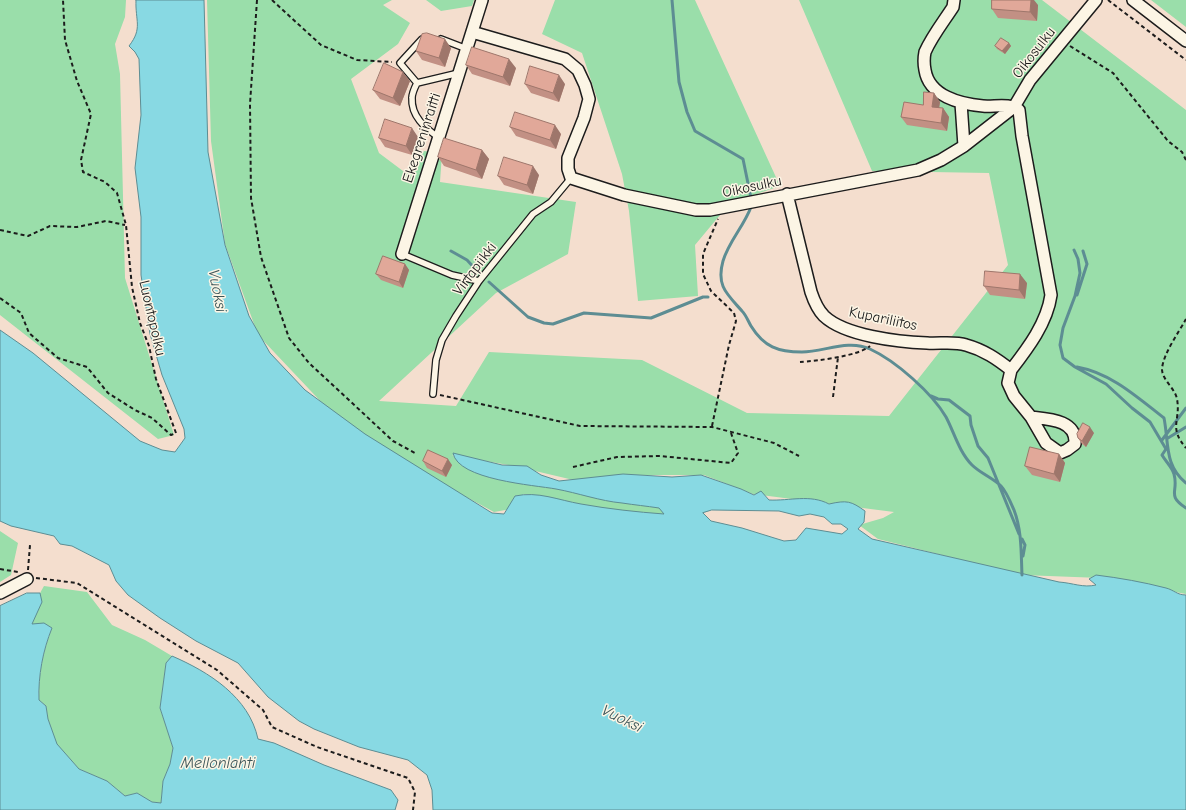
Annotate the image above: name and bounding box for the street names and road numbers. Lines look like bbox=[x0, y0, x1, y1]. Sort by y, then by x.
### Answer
street label: Oikosulku bbox=[1008, 24, 1060, 82]
street label: Ekegreninraitti bbox=[399, 91, 445, 185]
street label: Oikosulku bbox=[721, 172, 783, 202]
street label: Virtapiikki bbox=[449, 239, 501, 299]
street label: Luontopolku bbox=[135, 278, 169, 358]
street label: Kupariliitos bbox=[847, 303, 919, 335]

